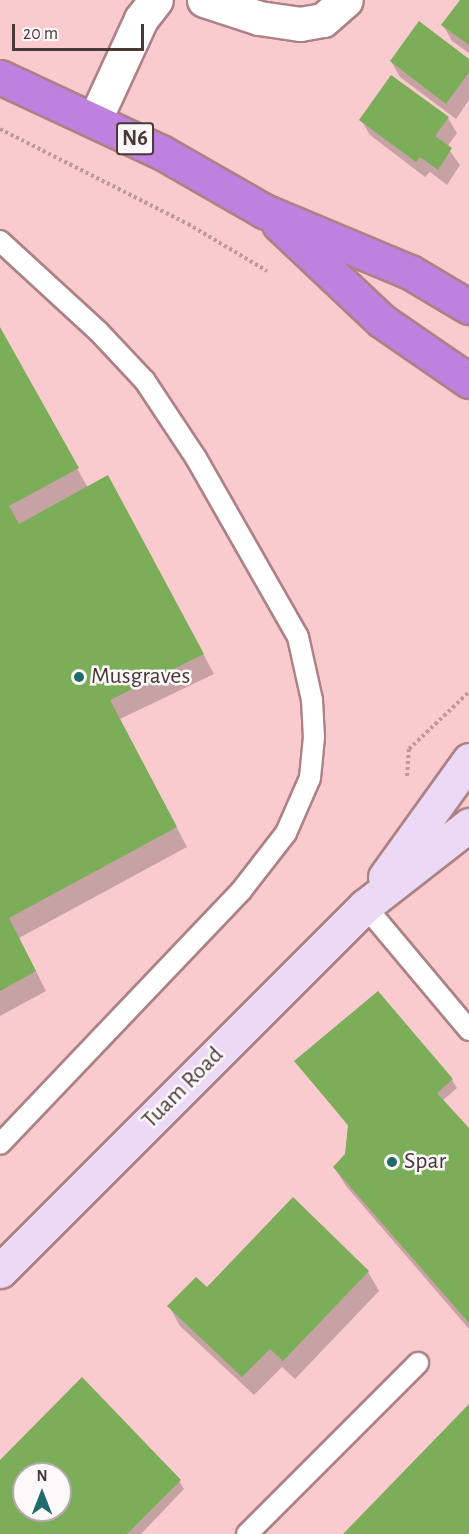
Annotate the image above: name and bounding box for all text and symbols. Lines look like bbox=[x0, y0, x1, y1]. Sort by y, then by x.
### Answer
scale bar bbox=[15, 12, 147, 50]
text: 20 m bbox=[23, 25, 58, 43]
road number: N6 bbox=[116, 120, 154, 158]
place label: Musgraves bbox=[91, 663, 190, 691]
marker: Musgraves bbox=[72, 670, 86, 684]
street label: Tuam Road bbox=[136, 1041, 230, 1135]
place label: Spar bbox=[404, 1148, 446, 1176]
marker: Spar bbox=[385, 1155, 399, 1169]
north arrow bbox=[12, 1462, 72, 1522]
text: N bbox=[36, 1468, 48, 1484]

